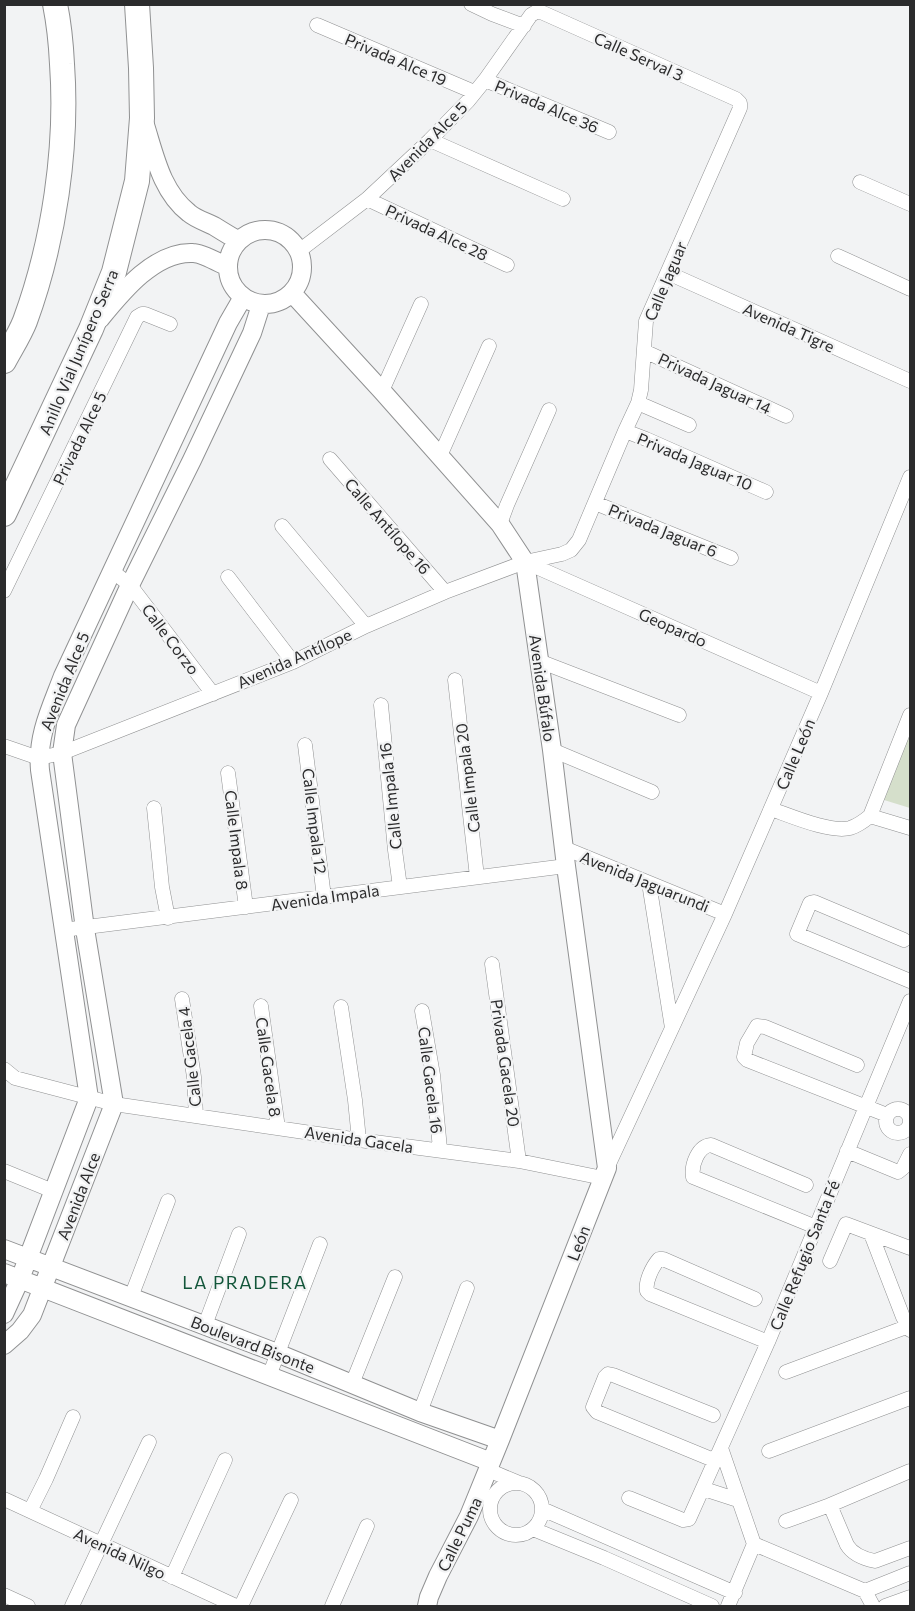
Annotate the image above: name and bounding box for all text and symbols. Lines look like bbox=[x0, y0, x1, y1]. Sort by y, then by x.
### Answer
street label: Calle Serval 3 bbox=[591, 28, 687, 84]
street label: Privada Alce 19 bbox=[342, 29, 450, 89]
street label: Privada Alce 36 bbox=[492, 76, 602, 136]
street label: Avenida Alce 5 bbox=[383, 97, 471, 185]
street label: Privada Alce 28 bbox=[383, 200, 491, 264]
street label: Calle Jaguar bbox=[640, 238, 690, 324]
street label: Anillo Vial Junípero Serra bbox=[34, 266, 122, 438]
street label: Avenida Tigre bbox=[740, 298, 838, 356]
street label: Privada Jaguar 14 bbox=[655, 348, 775, 418]
street label: Privada Alce 5 bbox=[48, 388, 110, 488]
street label: Privada Jaguar 10 bbox=[635, 428, 755, 494]
street label: Calle Antílope 16 bbox=[341, 474, 435, 578]
street label: Privada Jaguar 6 bbox=[606, 499, 720, 561]
street label: Calle Corzo bbox=[138, 600, 204, 678]
street label: Geopardo bbox=[636, 604, 710, 650]
street label: Avenida Antílope bbox=[234, 624, 354, 692]
street label: Avenida Alce 5 bbox=[36, 629, 92, 733]
street label: Avenida Búfalo bbox=[526, 633, 560, 743]
street label: Calle León bbox=[772, 716, 818, 792]
street label: Calle Impala 20 bbox=[451, 722, 483, 834]
street label: Calle Impala 16 bbox=[375, 742, 405, 850]
street label: Calle Impala 12 bbox=[299, 767, 331, 875]
street label: Calle Impala 8 bbox=[221, 789, 253, 891]
street label: Avenida Jaguarundi bbox=[578, 846, 712, 916]
street label: Avenida Impala bbox=[269, 880, 381, 914]
street label: Privada Gacela 20 bbox=[488, 998, 524, 1128]
street label: Calle Gacela 4 bbox=[173, 1006, 205, 1108]
street label: Calle Gacela 8 bbox=[253, 1016, 285, 1118]
street label: Calle Gacela 16 bbox=[415, 1026, 447, 1134]
street label: Avenida Gacela bbox=[303, 1122, 415, 1156]
street label: Avenida Alce bbox=[53, 1150, 103, 1242]
street label: Calle Refugio Santa Fé bbox=[765, 1177, 843, 1333]
street label: León bbox=[563, 1223, 593, 1263]
district label: LA PRADERA bbox=[182, 1271, 308, 1293]
street label: Boulevard Bisonte bbox=[188, 1312, 318, 1376]
street label: Calle Puma bbox=[433, 1494, 485, 1574]
street label: Avenida Nilgo bbox=[71, 1523, 169, 1583]

